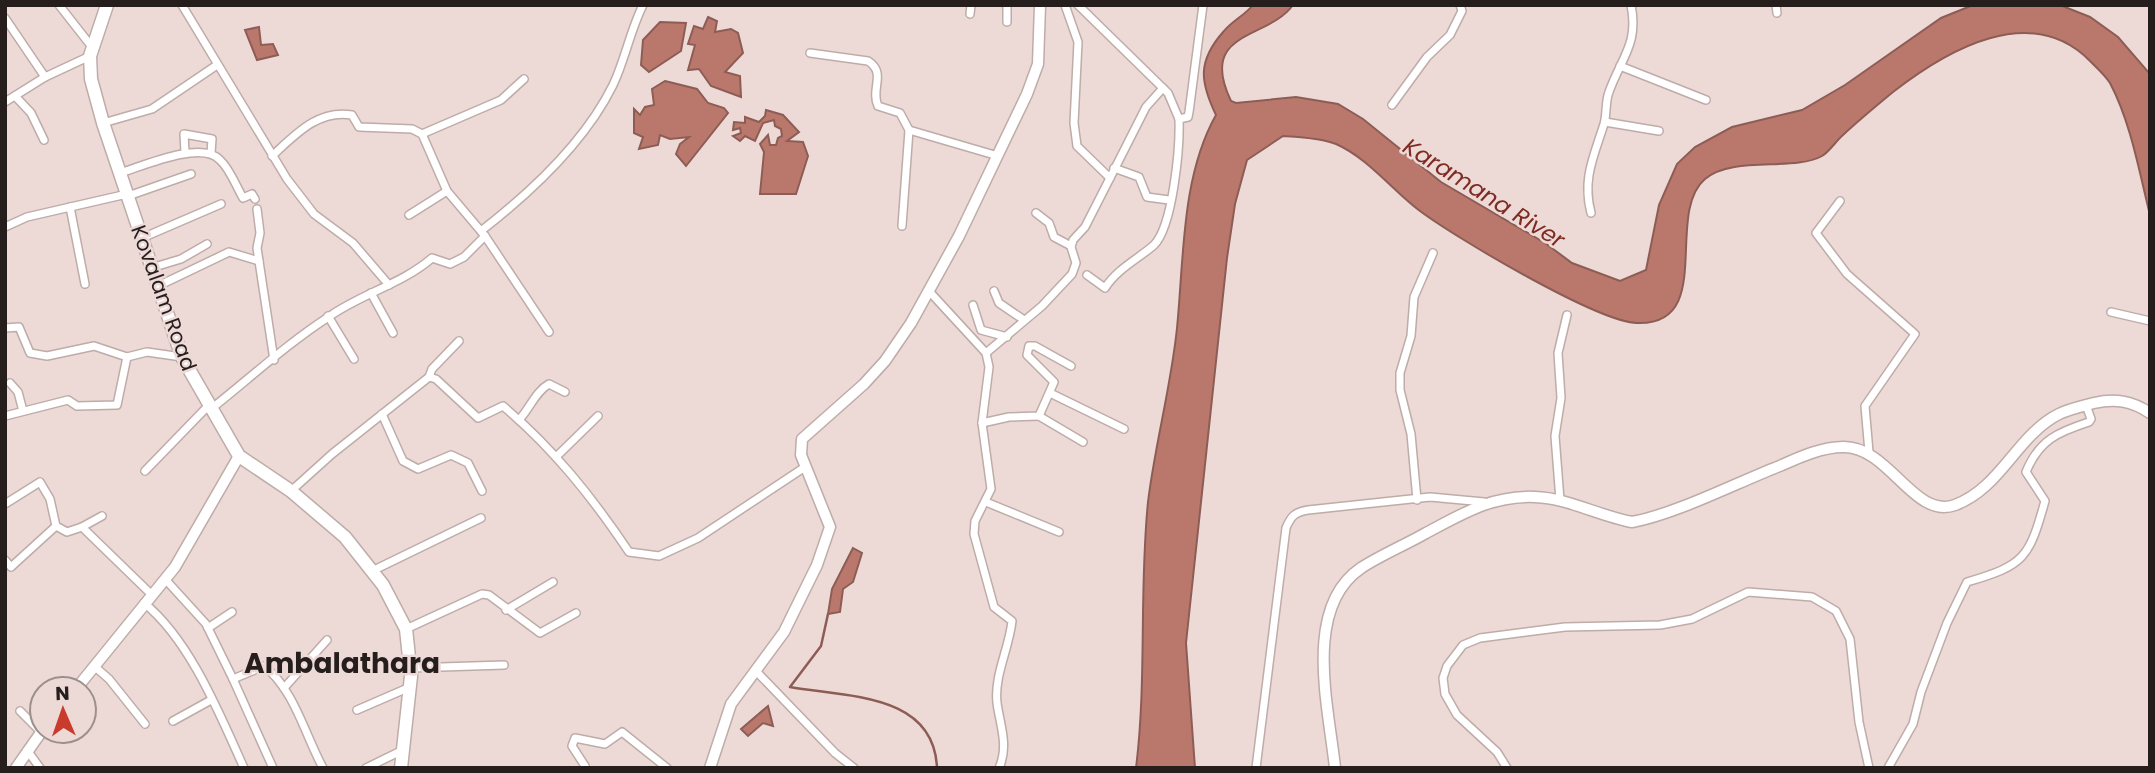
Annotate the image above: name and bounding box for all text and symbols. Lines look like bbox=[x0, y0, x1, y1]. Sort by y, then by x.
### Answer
water label: Karamana River bbox=[1397, 130, 1572, 256]
street label: Kovalam Road bbox=[124, 221, 204, 375]
district label: Ambalathara bbox=[244, 644, 440, 683]
north arrow bbox=[28, 675, 98, 745]
text: N bbox=[55, 680, 70, 707]

